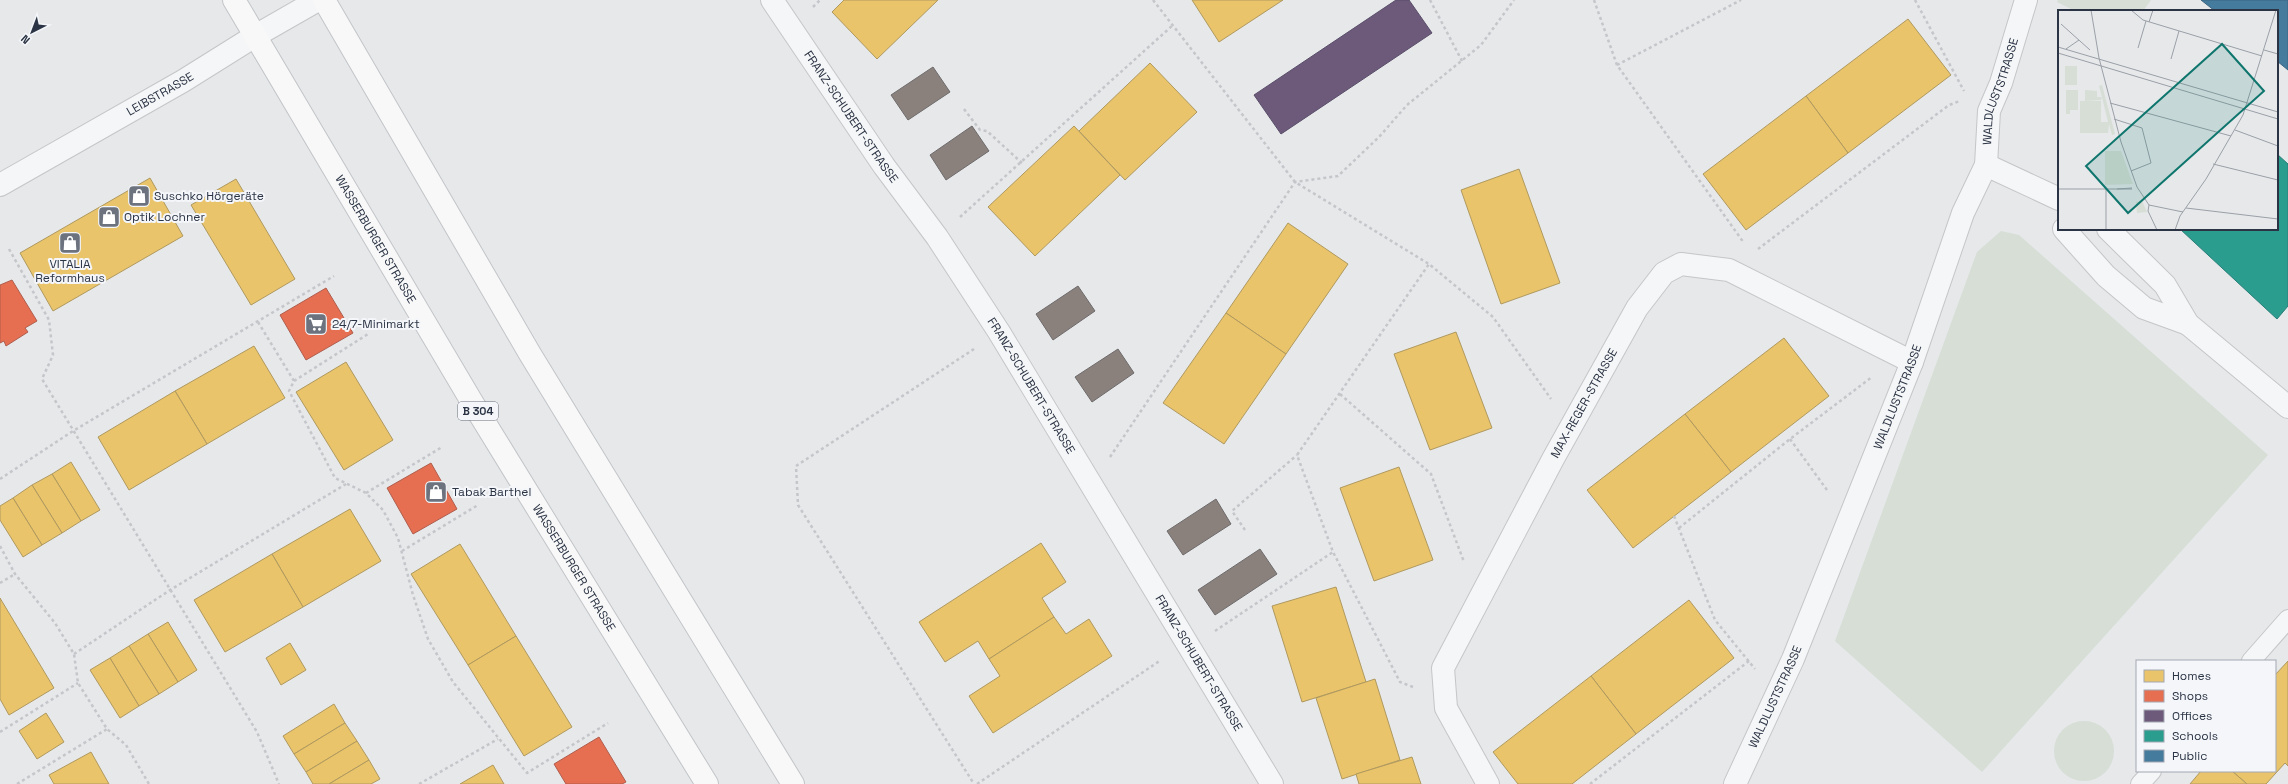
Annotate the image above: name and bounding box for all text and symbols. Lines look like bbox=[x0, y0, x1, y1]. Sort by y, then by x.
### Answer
inset map bbox=[2058, 10, 2278, 230]
north arrow bbox=[12, 12, 52, 52]
text: N bbox=[18, 32, 33, 47]
street label: WALDLUSTSTRASSE bbox=[1979, 36, 2022, 146]
street label: FRANZ-SCHUBERT-STRASSE bbox=[800, 47, 902, 186]
street label: LEIBSTRASSE bbox=[123, 68, 197, 120]
street label: WASSERBURGER STRASSE bbox=[331, 172, 420, 306]
shop icon: Suschko Hörgeräte bbox=[126, 183, 152, 209]
place label: Suschko Hörgeräte bbox=[154, 188, 264, 204]
shop icon: Optik Lochner bbox=[96, 204, 122, 230]
place label: Optik Lochner bbox=[124, 209, 205, 225]
shop icon: VITALIA Reformhaus bbox=[57, 230, 83, 256]
place label: VITALIA Reformhaus bbox=[35, 256, 105, 286]
supermarket icon: 24/7-Minimarkt bbox=[303, 311, 329, 337]
street label: FRANZ-SCHUBERT-STRASSE bbox=[984, 315, 1079, 457]
place label: 24/7-Minimarkt bbox=[332, 316, 420, 332]
street label: WALDLUSTSTRASSE bbox=[1870, 342, 1925, 452]
street label: MAX-REGER-STRASSE bbox=[1547, 345, 1621, 461]
road number: B 304 bbox=[458, 402, 498, 420]
shop icon: Tabak Barthel bbox=[423, 479, 449, 505]
place label: Tabak Barthel bbox=[452, 484, 531, 500]
street label: WASSERBURGER STRASSE bbox=[529, 501, 619, 635]
street label: FRANZ-SCHUBERT-STRASSE bbox=[1152, 592, 1246, 734]
street label: WALDLUSTSTRASSE bbox=[1745, 643, 1806, 751]
legend bbox=[2136, 660, 2276, 772]
text: Homes bbox=[2172, 668, 2211, 684]
text: Shops bbox=[2172, 688, 2208, 704]
text: Offices bbox=[2172, 708, 2212, 724]
text: Schools bbox=[2172, 728, 2218, 744]
text: Public bbox=[2172, 748, 2207, 764]

